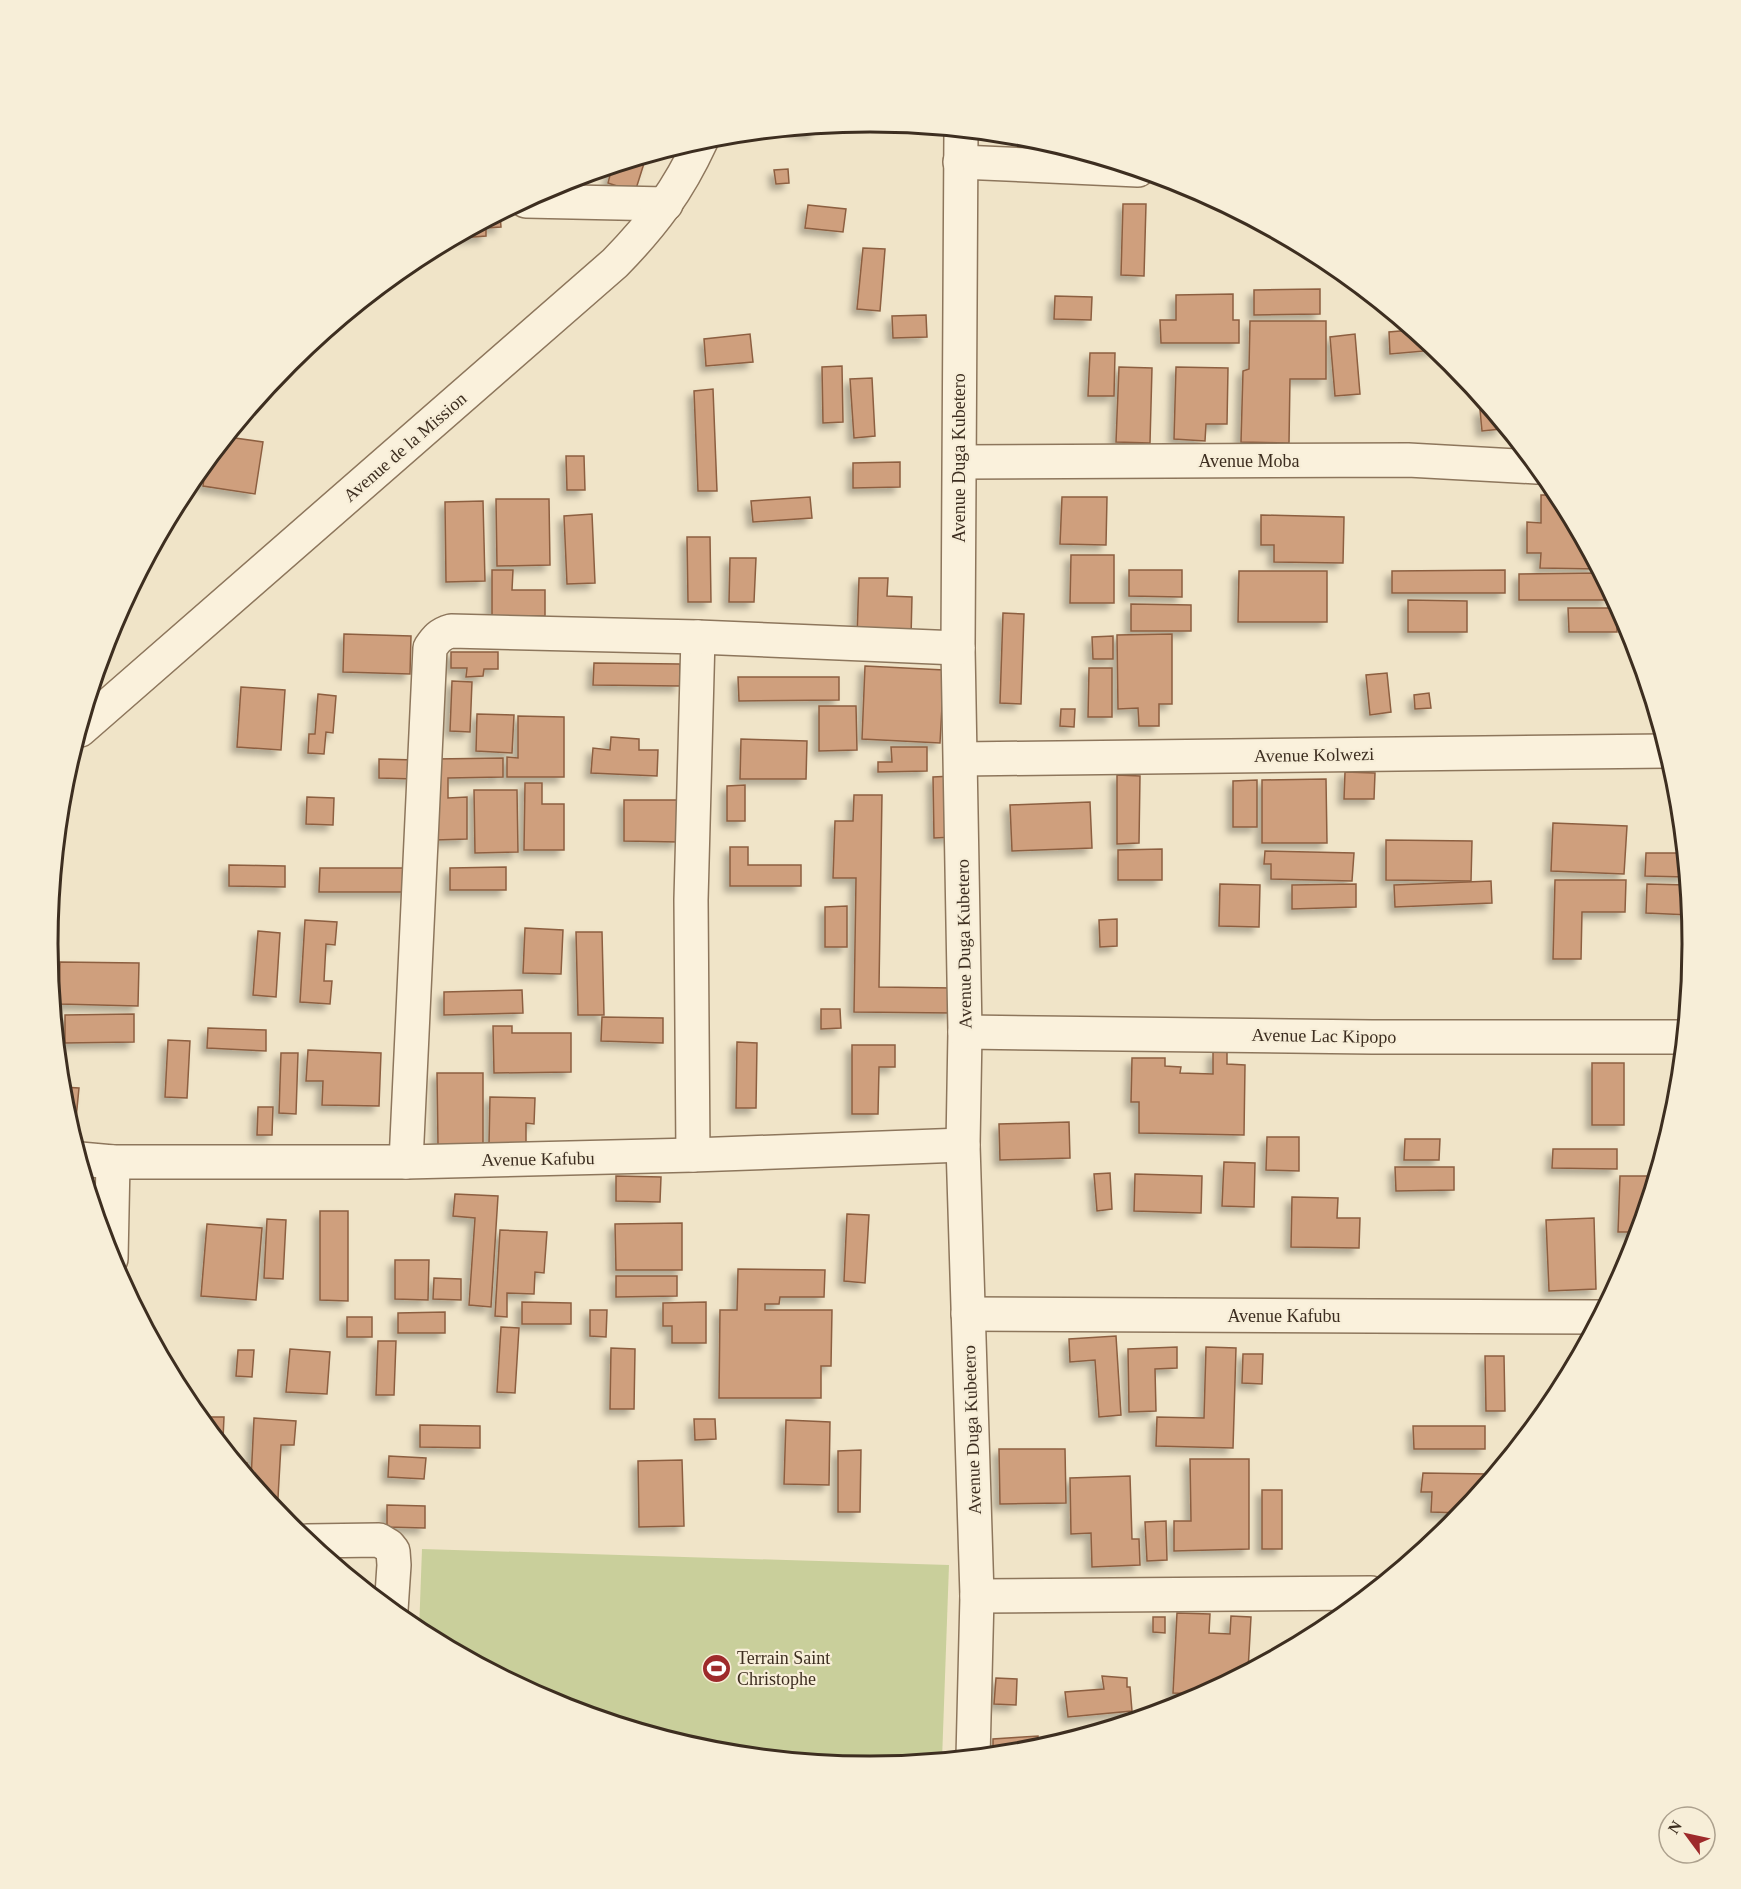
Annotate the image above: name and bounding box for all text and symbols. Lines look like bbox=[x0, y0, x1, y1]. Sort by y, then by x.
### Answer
street label: Avenue Duga Kubetero bbox=[949, 373, 969, 543]
street label: Avenue de la Mission bbox=[340, 388, 470, 506]
street label: Avenue Moba bbox=[1198, 451, 1300, 471]
street label: Avenue Kolwezi bbox=[1254, 744, 1374, 766]
street label: Avenue Duga Kubetero bbox=[953, 859, 975, 1029]
street label: Avenue Lac Kipopo bbox=[1252, 1025, 1396, 1047]
street label: Avenue Kafubu bbox=[481, 1148, 595, 1170]
street label: Avenue Kafubu bbox=[1227, 1306, 1341, 1326]
street label: Avenue Duga Kubetero bbox=[959, 1345, 985, 1515]
place label: Terrain Saint Christophe bbox=[737, 1648, 830, 1689]
sports icon: Terrain Saint Christophe bbox=[700, 1652, 732, 1684]
north arrow bbox=[1657, 1805, 1717, 1865]
text: N bbox=[1665, 1817, 1685, 1837]

